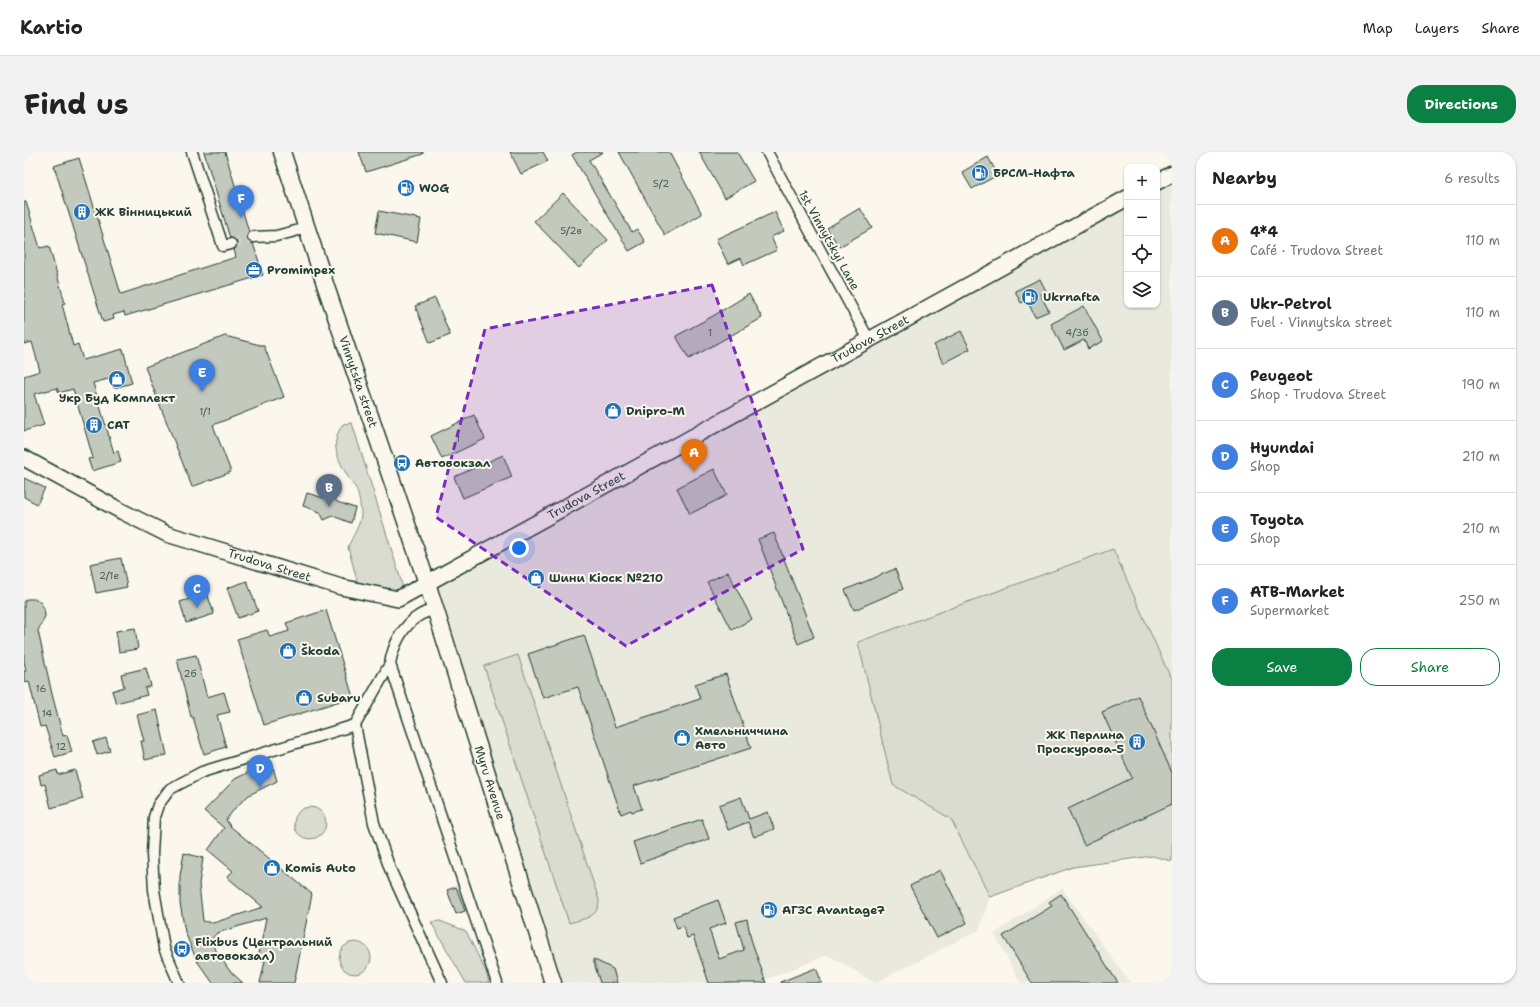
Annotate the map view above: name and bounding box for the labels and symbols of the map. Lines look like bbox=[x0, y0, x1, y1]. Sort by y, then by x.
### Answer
fuel station icon: БРСМ-Нафта bbox=[970, 163, 990, 183]
place label: БРСМ-Нафта bbox=[993, 165, 1076, 181]
house number: 5/2 bbox=[653, 177, 669, 190]
fuel station icon: WOG bbox=[396, 178, 416, 198]
place label: WOG bbox=[419, 180, 449, 196]
pin: F bbox=[228, 185, 254, 218]
street label: 1st Vinnytskyi Lane bbox=[795, 187, 863, 293]
building icon: ЖК Вінницький bbox=[72, 202, 92, 222]
place label: ЖК Вінницький bbox=[95, 204, 192, 220]
house number: 5/2в bbox=[560, 224, 582, 237]
office icon: Promimpex bbox=[244, 260, 264, 280]
place label: Promimpex bbox=[267, 262, 335, 278]
fuel station icon: Ukrnafta bbox=[1020, 287, 1040, 307]
place label: Ukrnafta bbox=[1043, 289, 1101, 305]
street label: Trudova Street bbox=[829, 311, 912, 367]
house number: 1 bbox=[708, 326, 712, 339]
house number: 4/3б bbox=[1065, 326, 1089, 339]
street label: Vinnytska street bbox=[335, 334, 381, 430]
pin: E bbox=[189, 359, 215, 392]
shop icon: Укр Буд Комплект bbox=[107, 369, 127, 389]
place label: Укр Буд Комплект bbox=[59, 390, 176, 406]
shop icon: Dnipro-M bbox=[603, 401, 623, 421]
place label: Dnipro-M bbox=[626, 403, 686, 419]
house number: 1/1 bbox=[199, 405, 211, 418]
building icon: САТ bbox=[84, 415, 104, 435]
place label: САТ bbox=[107, 417, 130, 433]
house number: 1 bbox=[456, 432, 460, 445]
pin: A bbox=[681, 439, 707, 472]
bus stop icon: Автовокзал bbox=[392, 453, 412, 473]
place label: Автовокзал bbox=[415, 455, 491, 471]
street label: Trudova Street bbox=[545, 468, 628, 523]
pin: B bbox=[316, 474, 342, 507]
your location bbox=[509, 538, 529, 558]
street label: Trudova Street bbox=[226, 545, 313, 585]
shop icon: Шини Кіоск №210 bbox=[526, 568, 546, 588]
house number: 2/1е bbox=[99, 569, 119, 582]
place label: Шини Кіоск №210 bbox=[549, 570, 663, 586]
pin: C bbox=[184, 575, 210, 608]
shop icon: Škoda bbox=[278, 641, 298, 661]
place label: Škoda bbox=[301, 643, 340, 659]
house number: 2б bbox=[183, 667, 197, 680]
house number: 16 bbox=[36, 682, 46, 695]
shop icon: Subaru bbox=[294, 688, 314, 708]
place label: Subaru bbox=[317, 690, 361, 706]
house number: 14 bbox=[42, 707, 52, 720]
place label: Хмельниччина Авто bbox=[695, 723, 789, 753]
place label: ЖК Перлина Проскурова-5 bbox=[1037, 727, 1125, 757]
shop icon: Хмельниччина Авто bbox=[672, 728, 692, 748]
building icon: ЖК Перлина Проскурова-5 bbox=[1127, 732, 1147, 752]
house number: 12 bbox=[56, 740, 66, 753]
street label: Myru Avenue bbox=[471, 744, 509, 822]
pin: D bbox=[247, 755, 273, 788]
shop icon: Komis Auto bbox=[262, 858, 282, 878]
place label: Komis Auto bbox=[285, 860, 356, 876]
fuel station icon: АГЗС Avantage7 bbox=[759, 900, 779, 920]
place label: АГЗС Avantage7 bbox=[782, 902, 885, 918]
place label: Flixbus (Центральний автовокзал) bbox=[195, 934, 333, 964]
bus stop icon: Flixbus (Центральний автовокзал) bbox=[172, 939, 192, 959]

